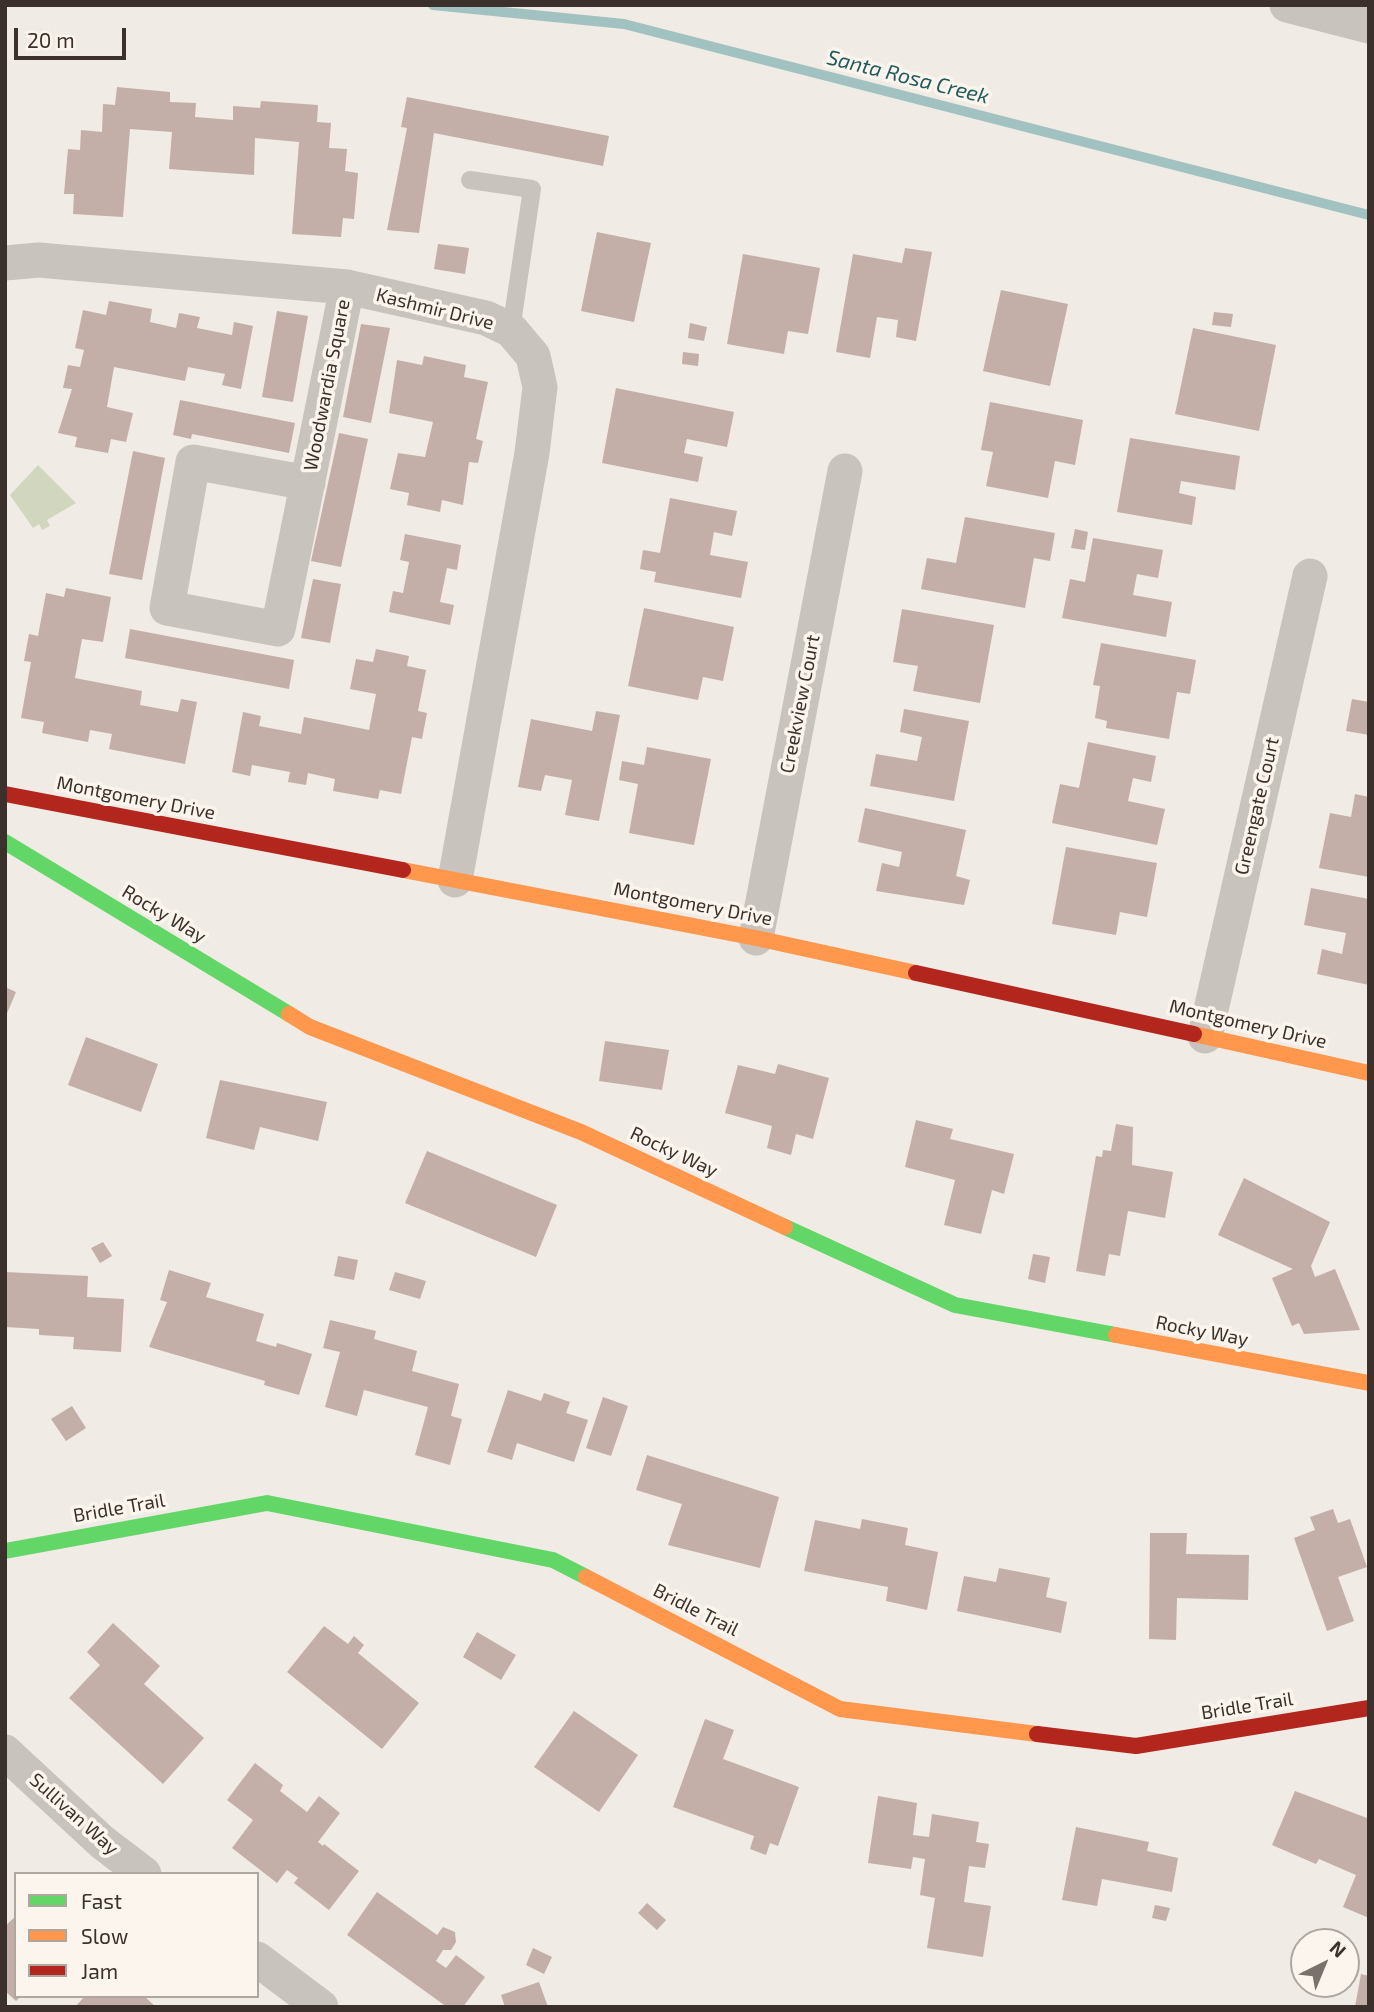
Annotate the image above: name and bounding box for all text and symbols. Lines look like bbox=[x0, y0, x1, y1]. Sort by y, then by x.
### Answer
scale bar bbox=[18, 14, 130, 58]
text: 20 m bbox=[27, 27, 75, 52]
water label: Santa Rosa Creek bbox=[824, 45, 992, 109]
street label: Kashmir Drive bbox=[374, 283, 496, 335]
street label: Woodwardia Square bbox=[299, 297, 355, 473]
street label: Creekview Court bbox=[775, 633, 825, 775]
street label: Greengate Court bbox=[1230, 735, 1284, 877]
street label: Montgomery Drive bbox=[55, 771, 217, 825]
street label: Montgomery Drive bbox=[612, 877, 774, 931]
street label: Rocky Way bbox=[118, 880, 210, 948]
street label: Montgomery Drive bbox=[1167, 995, 1329, 1053]
street label: Rocky Way bbox=[627, 1122, 721, 1182]
street label: Rocky Way bbox=[1154, 1311, 1250, 1351]
street label: Bridle Trail bbox=[71, 1489, 167, 1527]
street label: Bridle Trail bbox=[650, 1579, 742, 1641]
street label: Bridle Trail bbox=[1199, 1687, 1295, 1725]
street label: Sullivan Way bbox=[25, 1768, 123, 1860]
legend bbox=[14, 1872, 259, 1998]
text: Fast bbox=[81, 1888, 122, 1913]
text: Slow bbox=[81, 1923, 128, 1948]
north arrow bbox=[1290, 1928, 1360, 1998]
text: N bbox=[1325, 1936, 1351, 1962]
text: Jam bbox=[81, 1958, 118, 1983]

